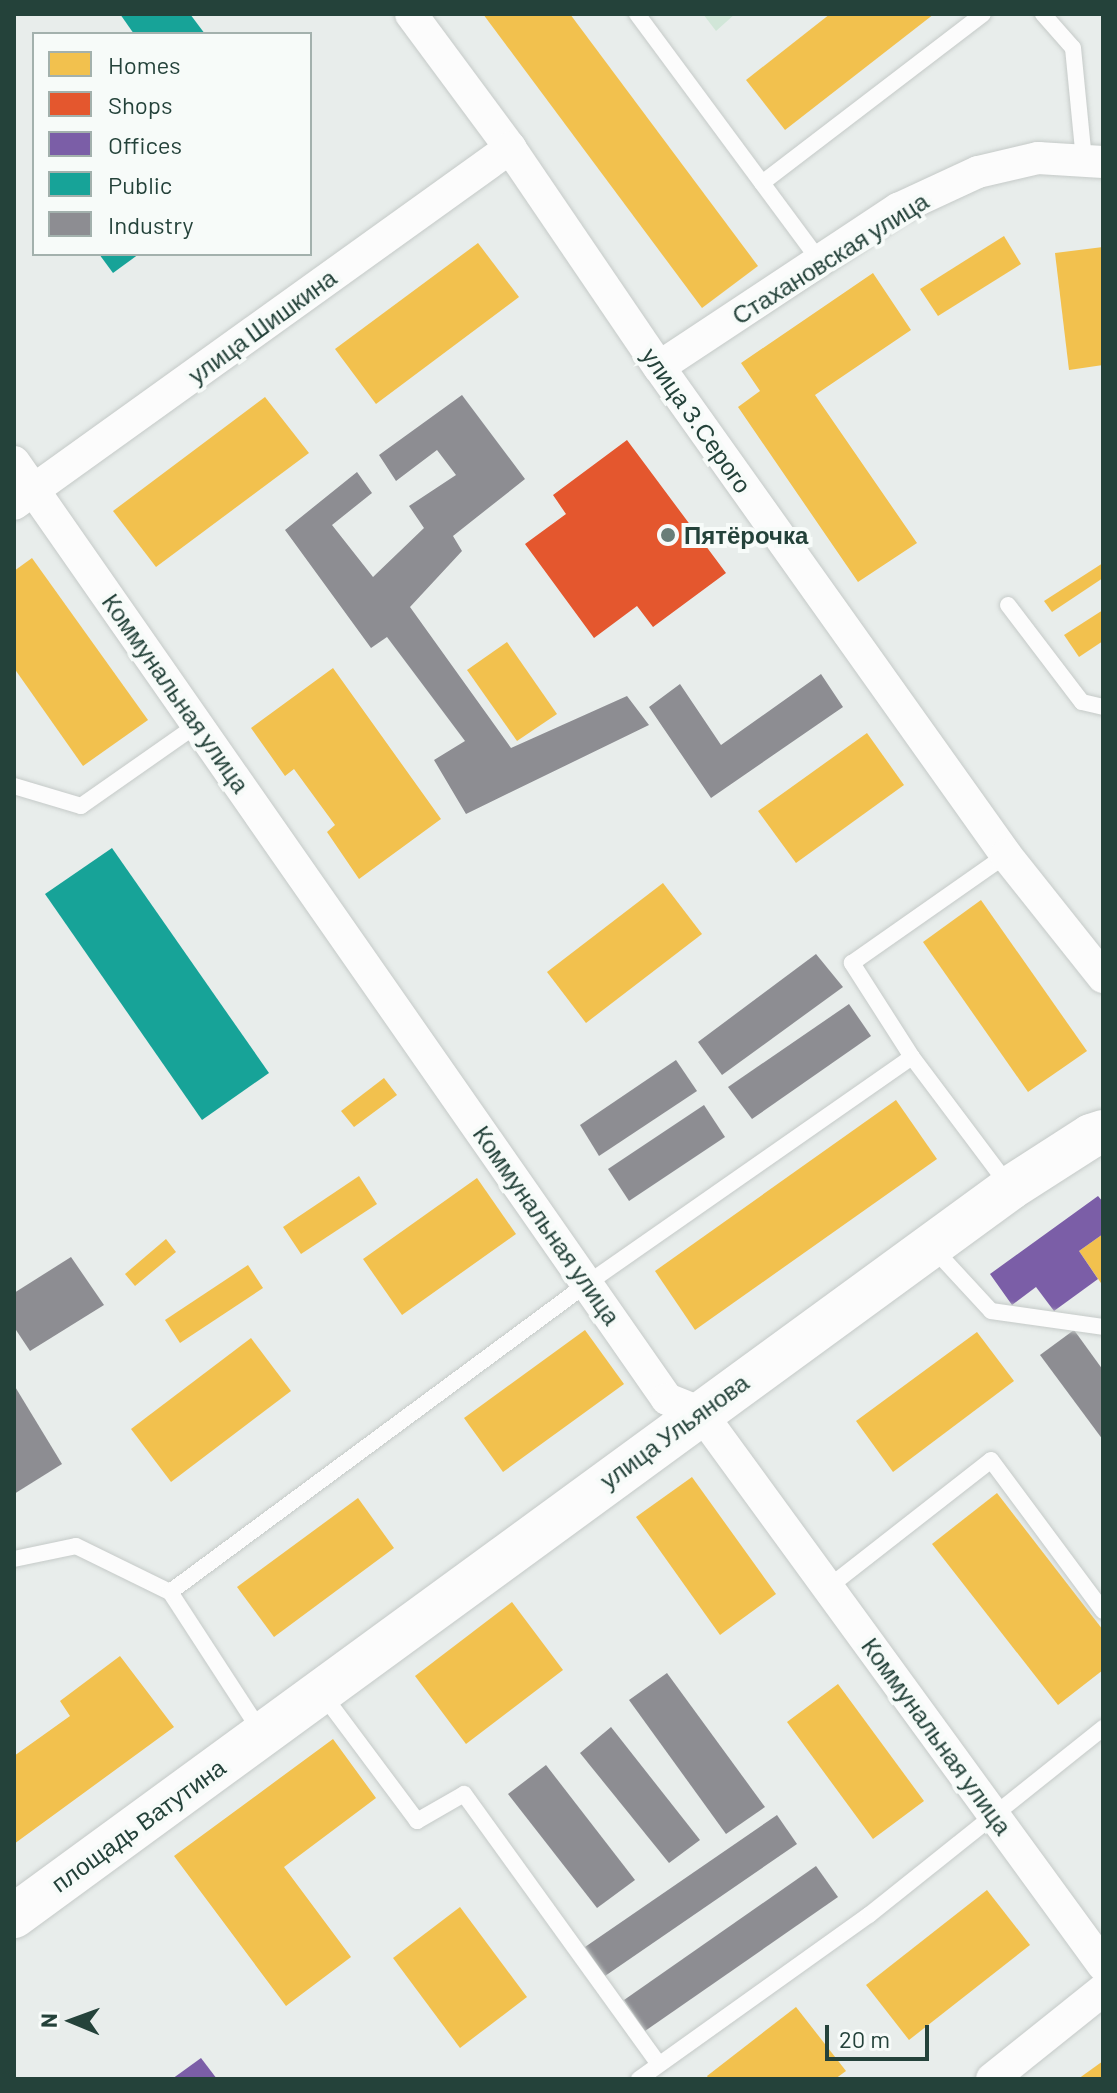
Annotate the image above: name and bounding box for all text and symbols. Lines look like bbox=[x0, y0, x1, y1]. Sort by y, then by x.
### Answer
legend bbox=[32, 32, 312, 256]
text: Homes bbox=[108, 50, 181, 79]
text: Shops bbox=[108, 90, 173, 119]
text: Offices bbox=[108, 130, 182, 159]
text: Public bbox=[108, 170, 172, 199]
street label: Стахановская улица bbox=[727, 186, 933, 330]
text: Industry bbox=[108, 210, 194, 239]
street label: улица Шишкина bbox=[182, 263, 342, 389]
street label: улица З.Серого bbox=[636, 342, 758, 498]
place label: Пятёрочка bbox=[684, 521, 808, 549]
marker: Пятёрочка bbox=[659, 526, 677, 544]
street label: Коммунальная улица bbox=[96, 588, 256, 798]
street label: Коммунальная улица bbox=[467, 1120, 627, 1330]
street label: улица Ульянова bbox=[594, 1368, 754, 1494]
street label: Коммунальная улица bbox=[856, 1632, 1018, 1840]
street label: площадь Ватутина bbox=[45, 1752, 231, 1898]
north arrow bbox=[32, 1981, 112, 2061]
scale bar bbox=[829, 2009, 933, 2059]
text: N bbox=[35, 2013, 61, 2028]
text: 20 m bbox=[839, 2024, 890, 2053]

